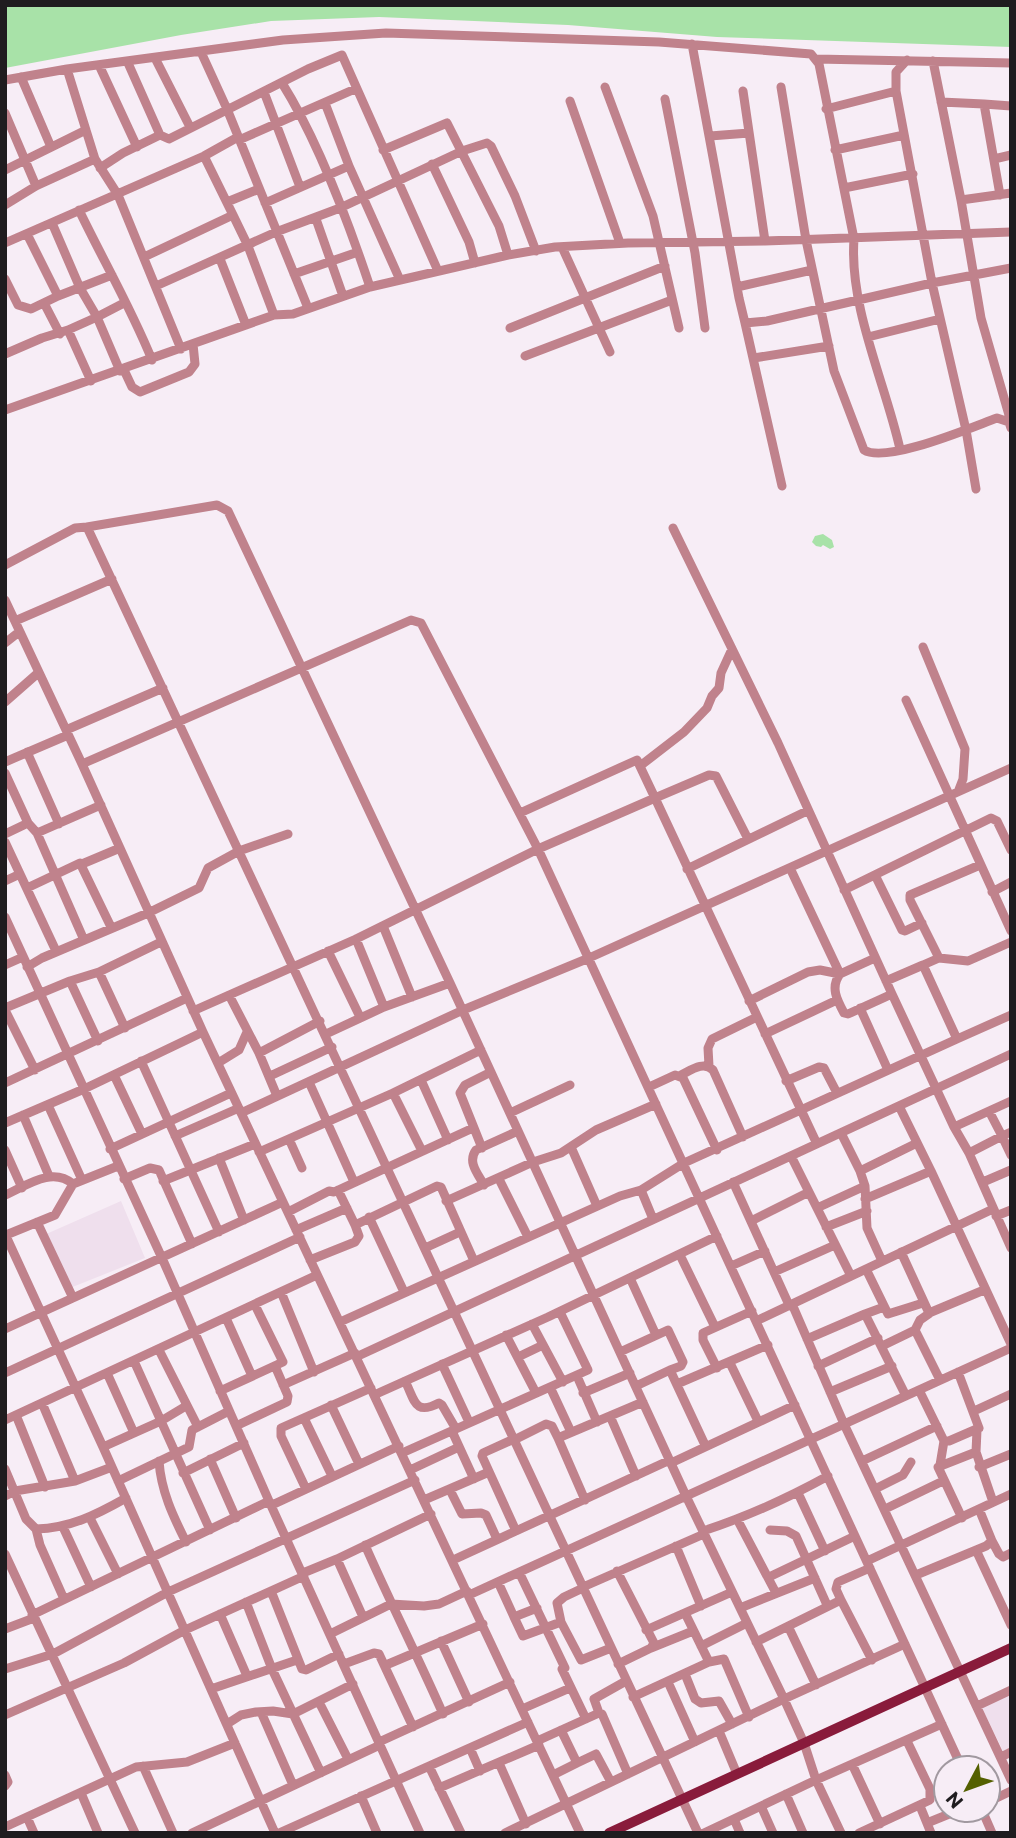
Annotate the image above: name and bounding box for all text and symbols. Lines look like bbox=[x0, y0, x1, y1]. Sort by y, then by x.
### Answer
north arrow bbox=[932, 1754, 1002, 1824]
text: N bbox=[940, 1788, 967, 1813]

